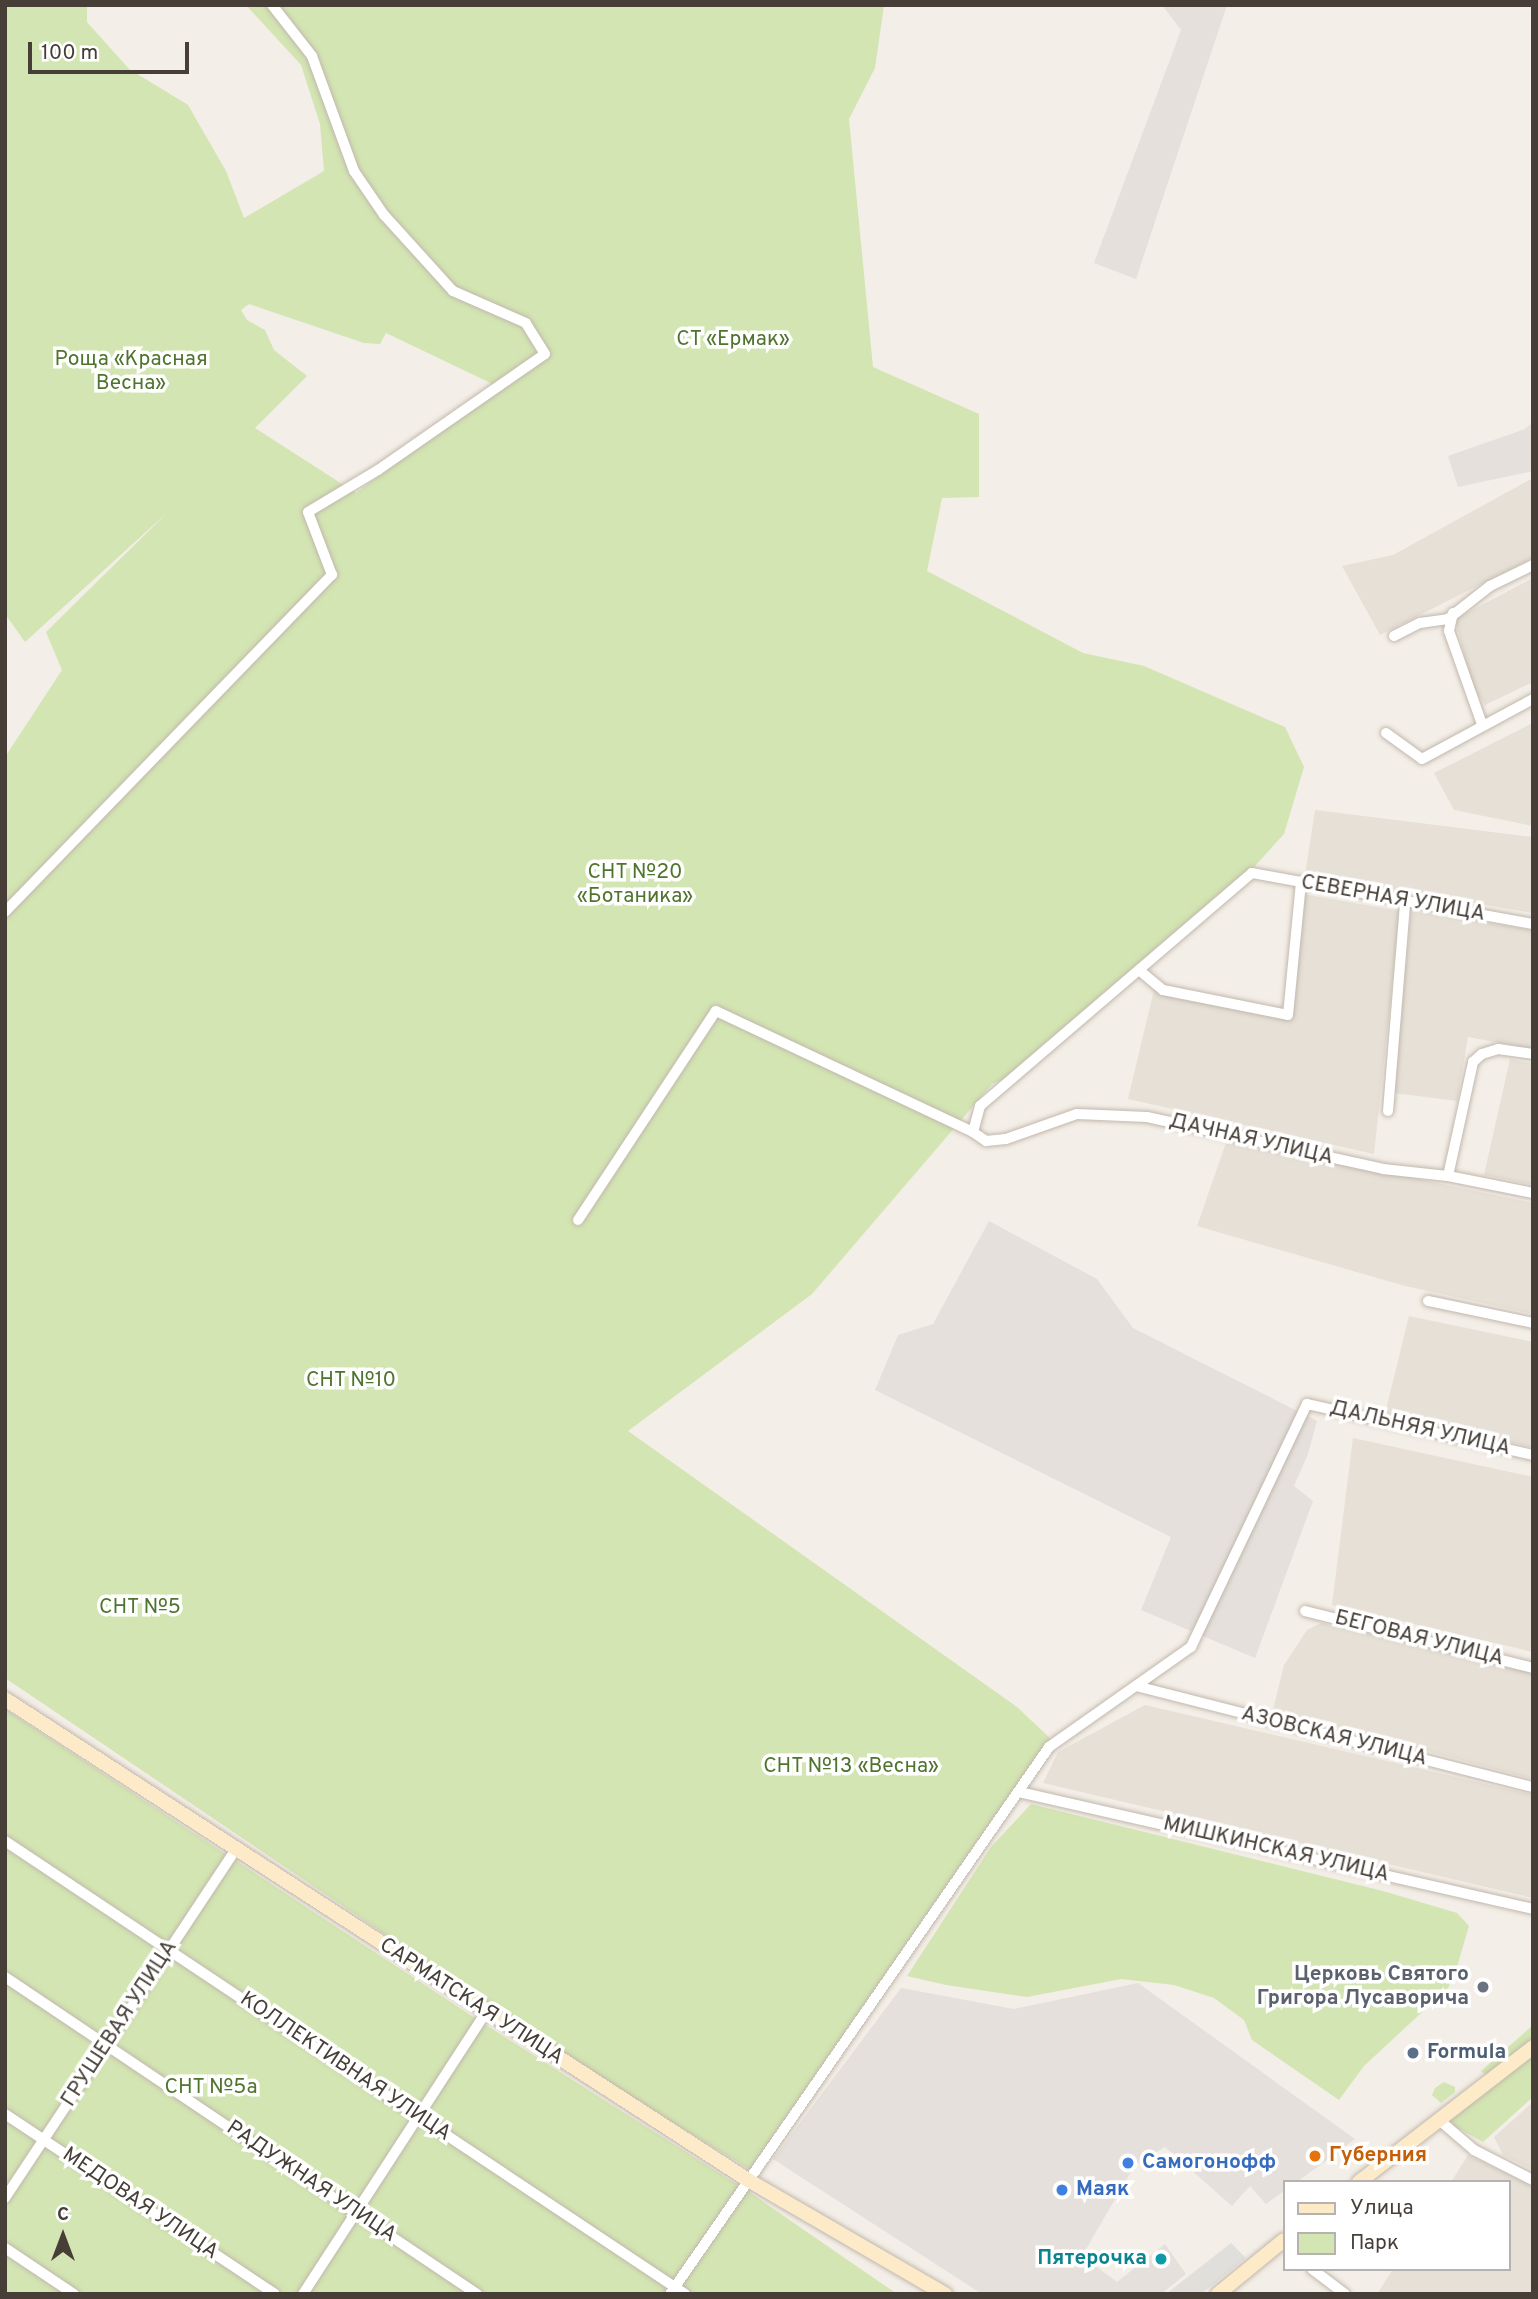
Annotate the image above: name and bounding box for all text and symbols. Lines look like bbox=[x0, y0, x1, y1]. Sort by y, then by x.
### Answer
scale bar bbox=[32, 28, 192, 72]
text: 100 m bbox=[41, 40, 98, 67]
park label: СТ «Ермак» bbox=[676, 327, 790, 353]
park label: Роща «Красная Весна» bbox=[54, 347, 208, 397]
park label: СНТ №20 «Ботаника» bbox=[577, 860, 693, 910]
street label: СЕВЕРНАЯ УЛИЦА bbox=[1299, 870, 1487, 928]
street label: ДАЧНАЯ УЛИЦА bbox=[1167, 1109, 1335, 1171]
park label: СНТ №10 bbox=[306, 1368, 396, 1394]
street label: ДАЛЬНЯЯ УЛИЦА bbox=[1327, 1396, 1513, 1462]
park label: СНТ №5 bbox=[99, 1595, 181, 1621]
street label: БЕГОВАЯ УЛИЦА bbox=[1332, 1606, 1506, 1672]
street label: АЗОВСКАЯ УЛИЦА bbox=[1239, 1702, 1429, 1772]
park label: СНТ №13 «Весна» bbox=[763, 1754, 939, 1780]
street label: МИШКИНСКАЯ УЛИЦА bbox=[1161, 1812, 1391, 1888]
street label: САРМАТСКАЯ УЛИЦА bbox=[374, 1933, 568, 2071]
street label: ГРУШЕВАЯ УЛИЦА bbox=[57, 1936, 183, 2112]
place label: Церковь Святого Григора Лусаворича bbox=[1257, 1962, 1469, 2012]
marker: Церковь Святого Григора Лусаворича bbox=[1475, 1979, 1491, 1995]
street label: КОЛЛЕКТИВНАЯ УЛИЦА bbox=[235, 1987, 455, 2147]
place label: Formula bbox=[1427, 2040, 1506, 2066]
marker: Formula bbox=[1405, 2045, 1421, 2061]
park label: СНТ №5а bbox=[164, 2075, 258, 2101]
street label: РАДУЖНАЯ УЛИЦА bbox=[221, 2116, 401, 2248]
street label: МЕДОВАЯ УЛИЦА bbox=[57, 2143, 223, 2265]
place label: Губерния bbox=[1329, 2143, 1427, 2169]
marker: Губерния bbox=[1307, 2148, 1323, 2164]
place label: Самогонофф bbox=[1142, 2150, 1276, 2176]
marker: Самогонофф bbox=[1120, 2155, 1136, 2171]
place label: Маяк bbox=[1076, 2177, 1129, 2203]
legend bbox=[1282, 2180, 1510, 2271]
marker: Маяк bbox=[1054, 2182, 1070, 2198]
text: Улица bbox=[1350, 2195, 1414, 2222]
north arrow bbox=[28, 2201, 98, 2271]
text: С bbox=[57, 2203, 69, 2227]
text: Парк bbox=[1350, 2230, 1399, 2257]
place label: Пятерочка bbox=[1037, 2246, 1147, 2272]
marker: Пятерочка bbox=[1153, 2251, 1169, 2267]

